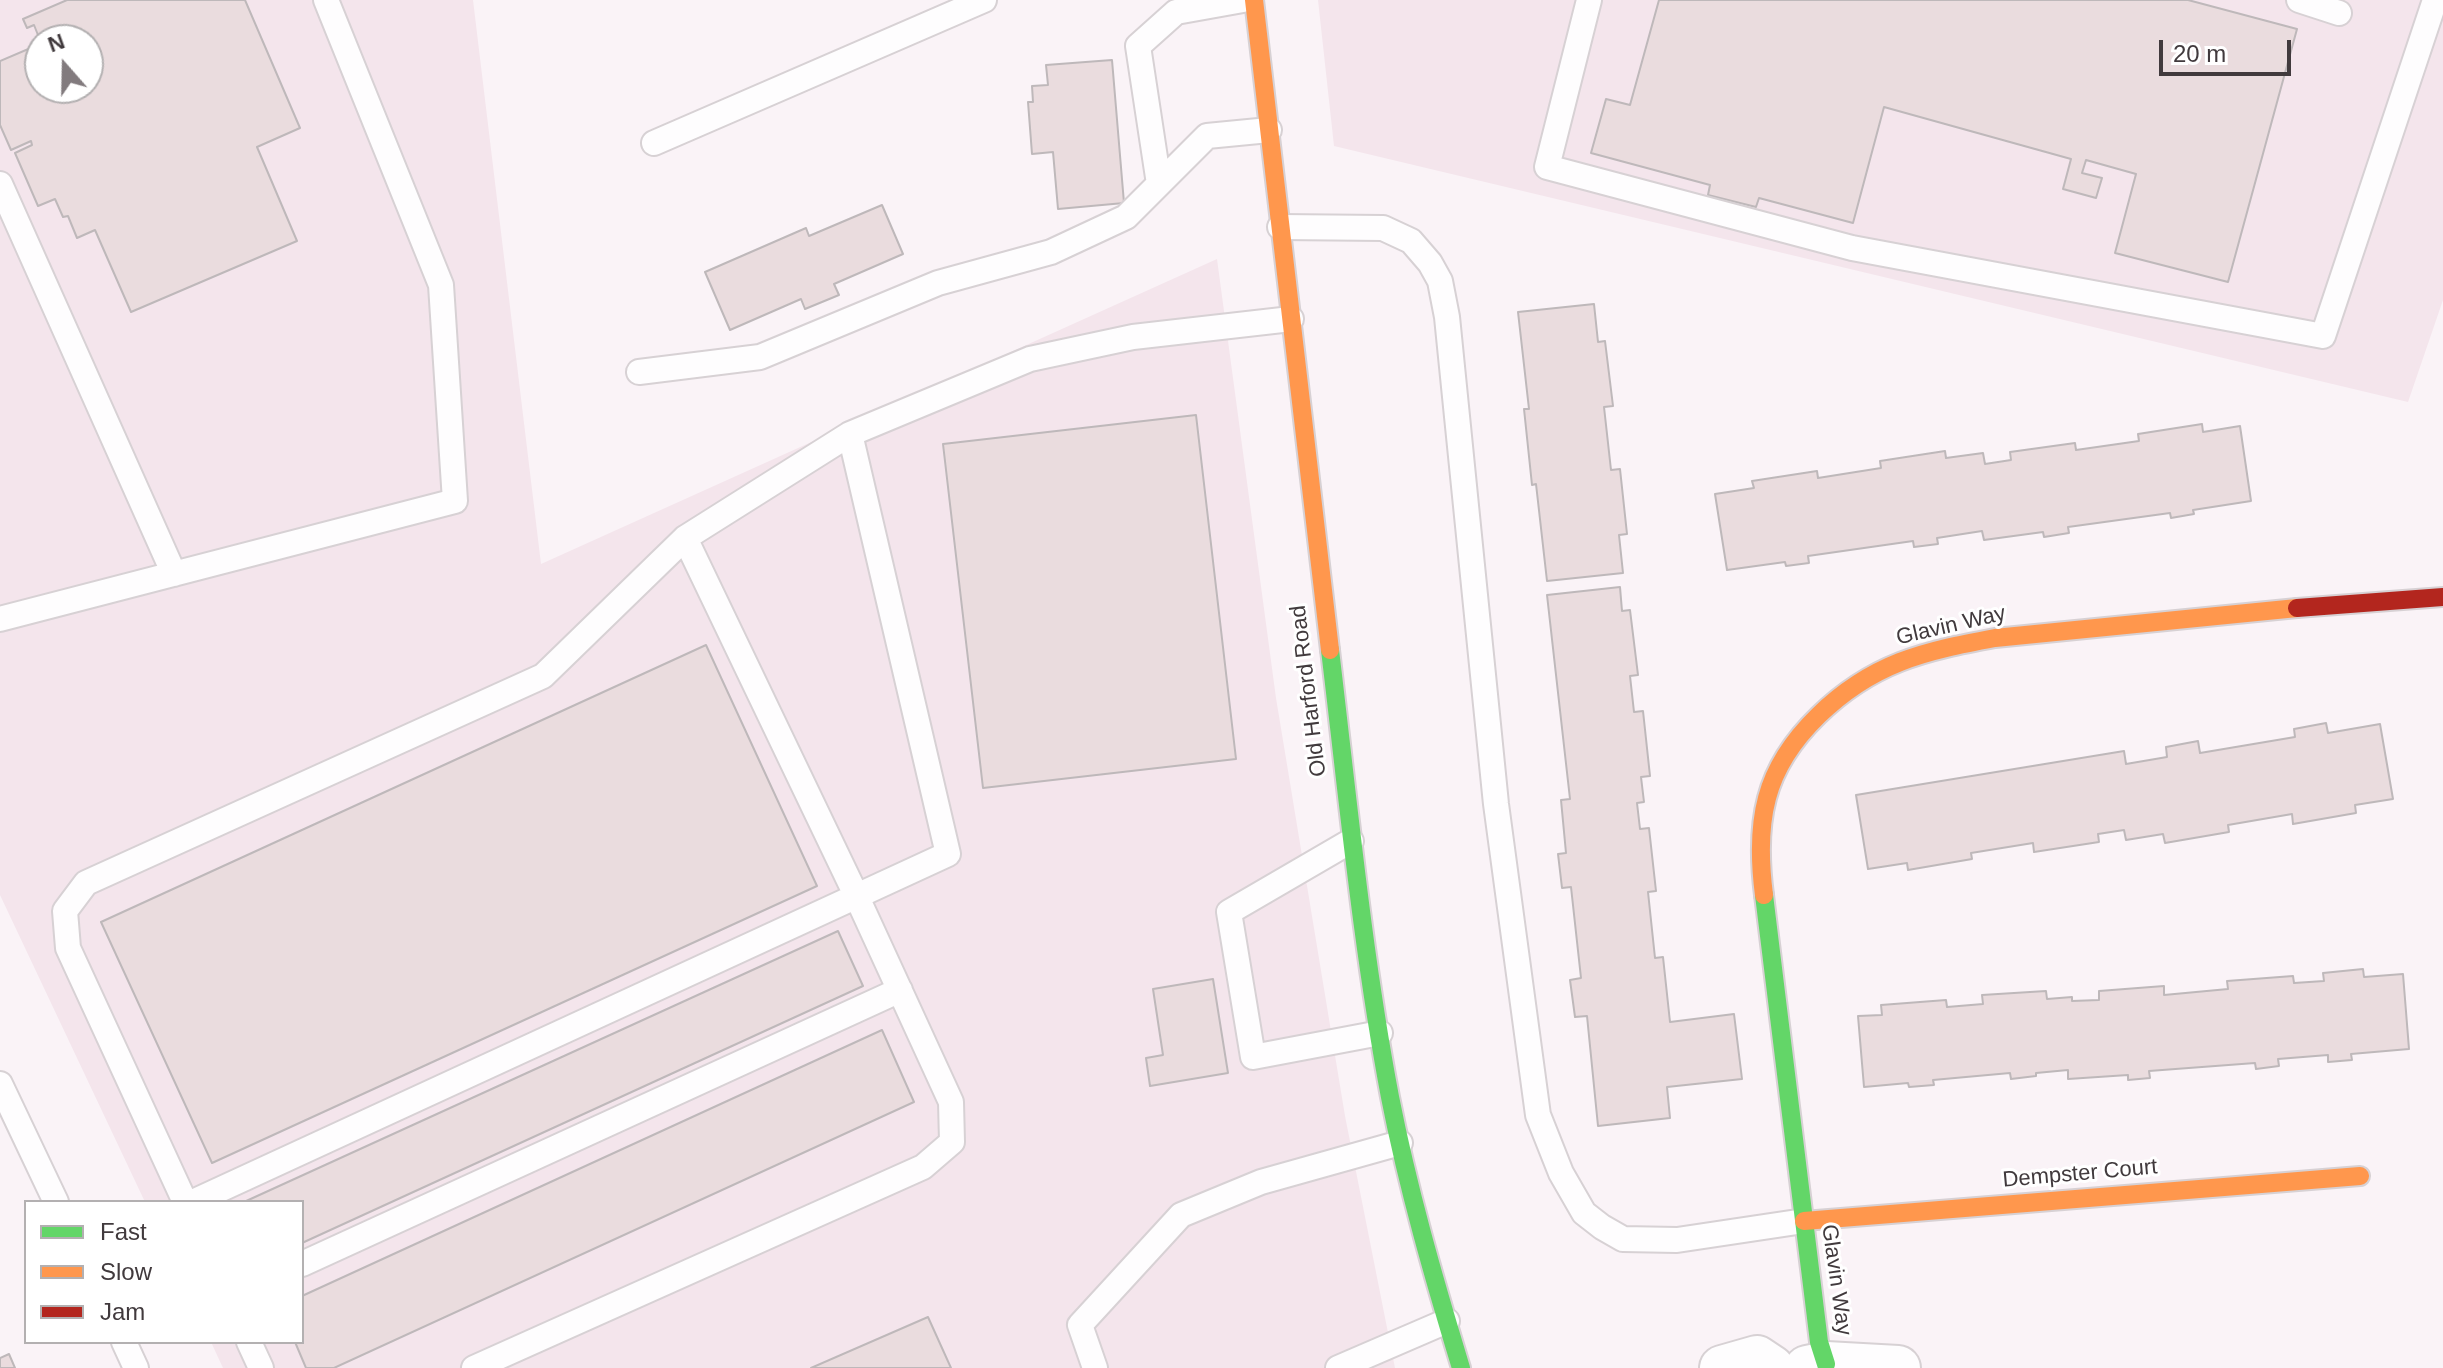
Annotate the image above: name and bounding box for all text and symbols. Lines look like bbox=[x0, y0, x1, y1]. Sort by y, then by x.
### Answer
north arrow bbox=[24, 24, 104, 104]
scale bar bbox=[2163, 24, 2295, 74]
text: N bbox=[45, 28, 68, 57]
text: 20 m bbox=[2173, 40, 2226, 67]
street label: Glavin Way bbox=[1894, 601, 2008, 651]
street label: Old Harford Road bbox=[1285, 604, 1333, 778]
street label: Dempster Court bbox=[2002, 1154, 2158, 1194]
legend bbox=[24, 1200, 304, 1344]
text: Fast bbox=[100, 1218, 147, 1245]
street label: Glavin Way bbox=[1815, 1223, 1857, 1337]
text: Slow bbox=[100, 1258, 152, 1285]
text: Jam bbox=[100, 1298, 145, 1325]

